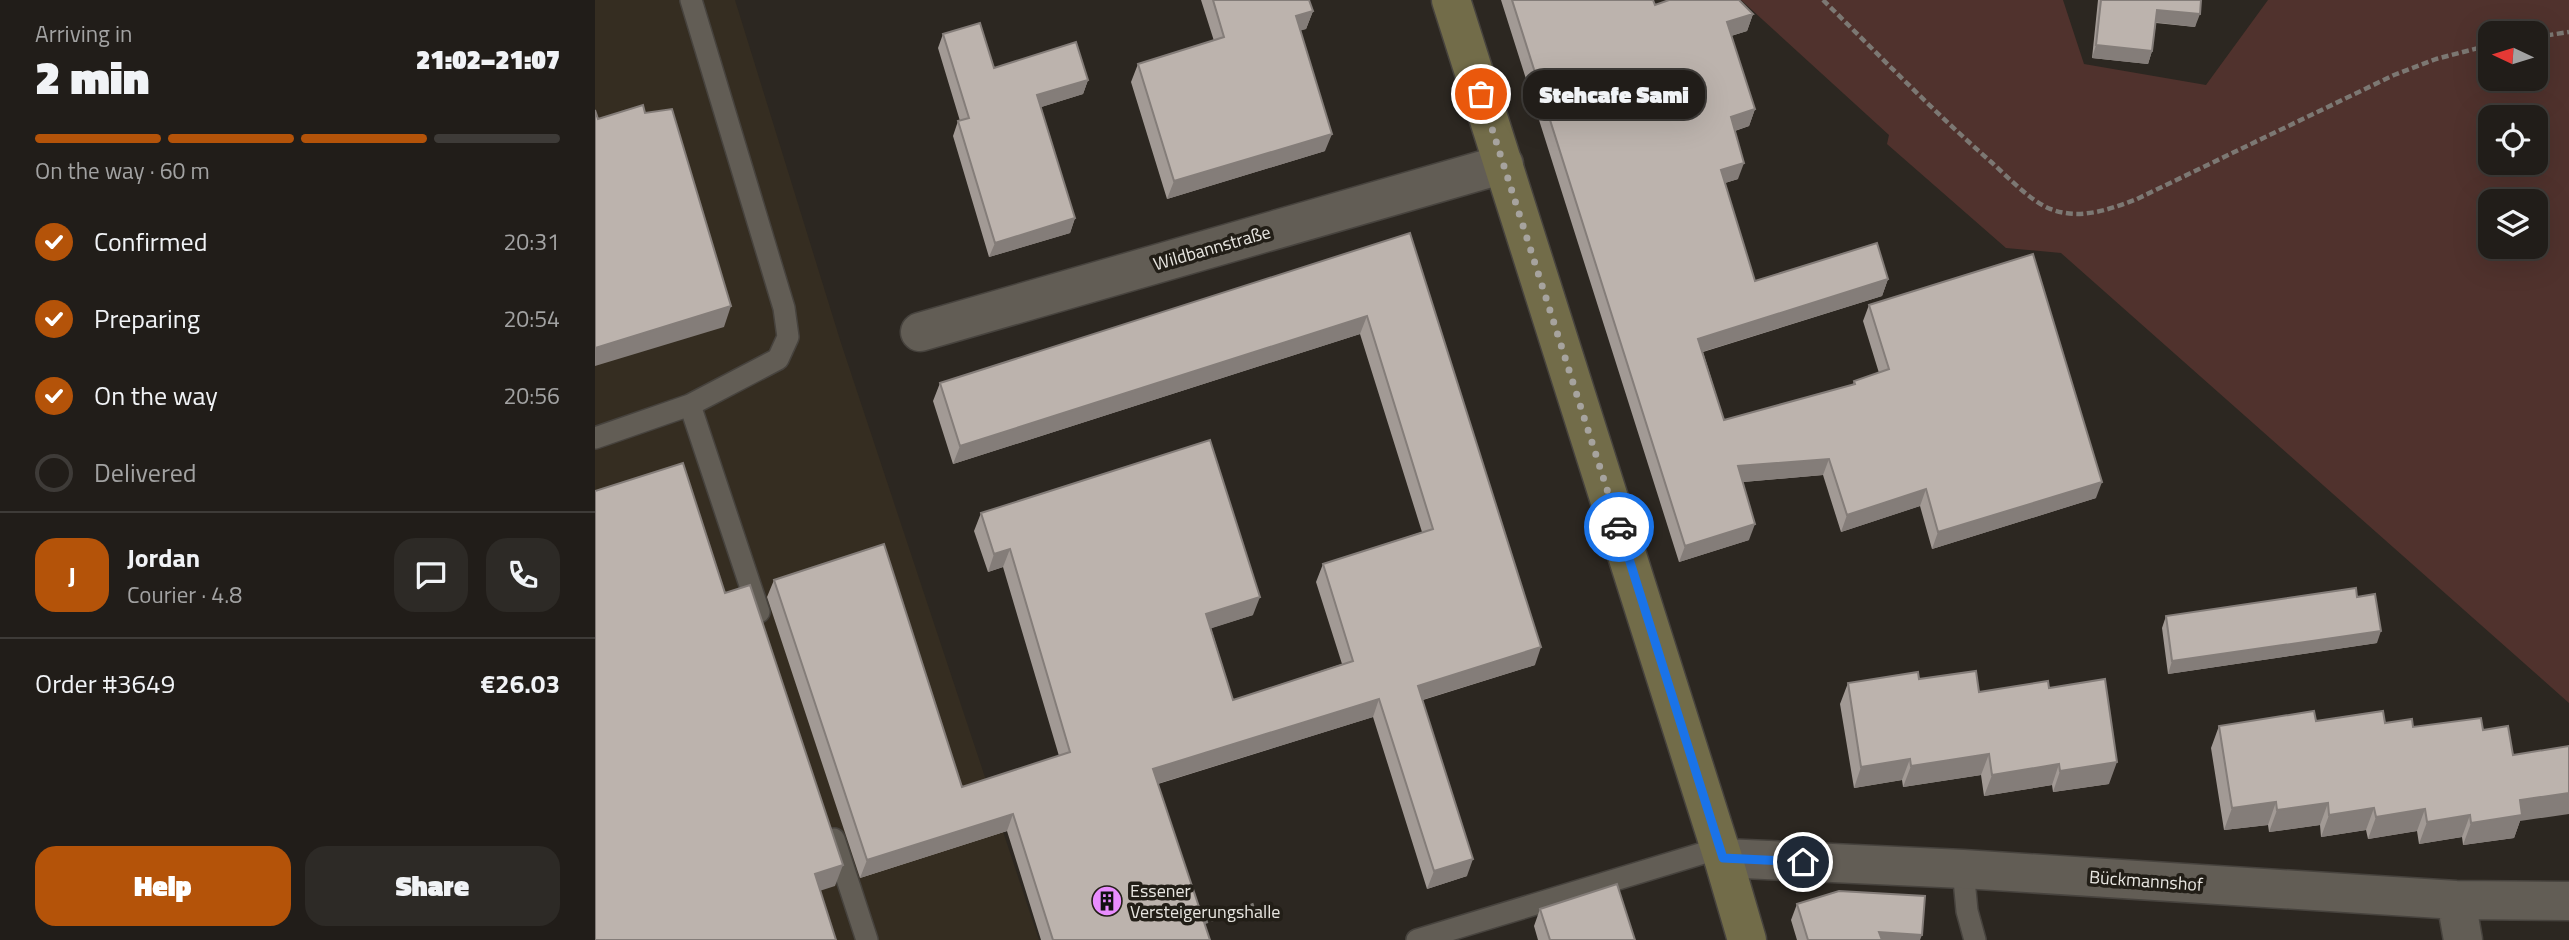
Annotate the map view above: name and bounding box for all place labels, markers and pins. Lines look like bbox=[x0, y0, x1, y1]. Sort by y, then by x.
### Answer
pin bbox=[1451, 64, 1511, 124]
callout: Stehcafe Sami bbox=[1523, 70, 1705, 119]
pin bbox=[1773, 832, 1833, 892]
place label: Essener Versteigerungshalle bbox=[1130, 877, 1280, 925]
building icon: Essener Versteigerungshalle bbox=[1090, 884, 1124, 918]

